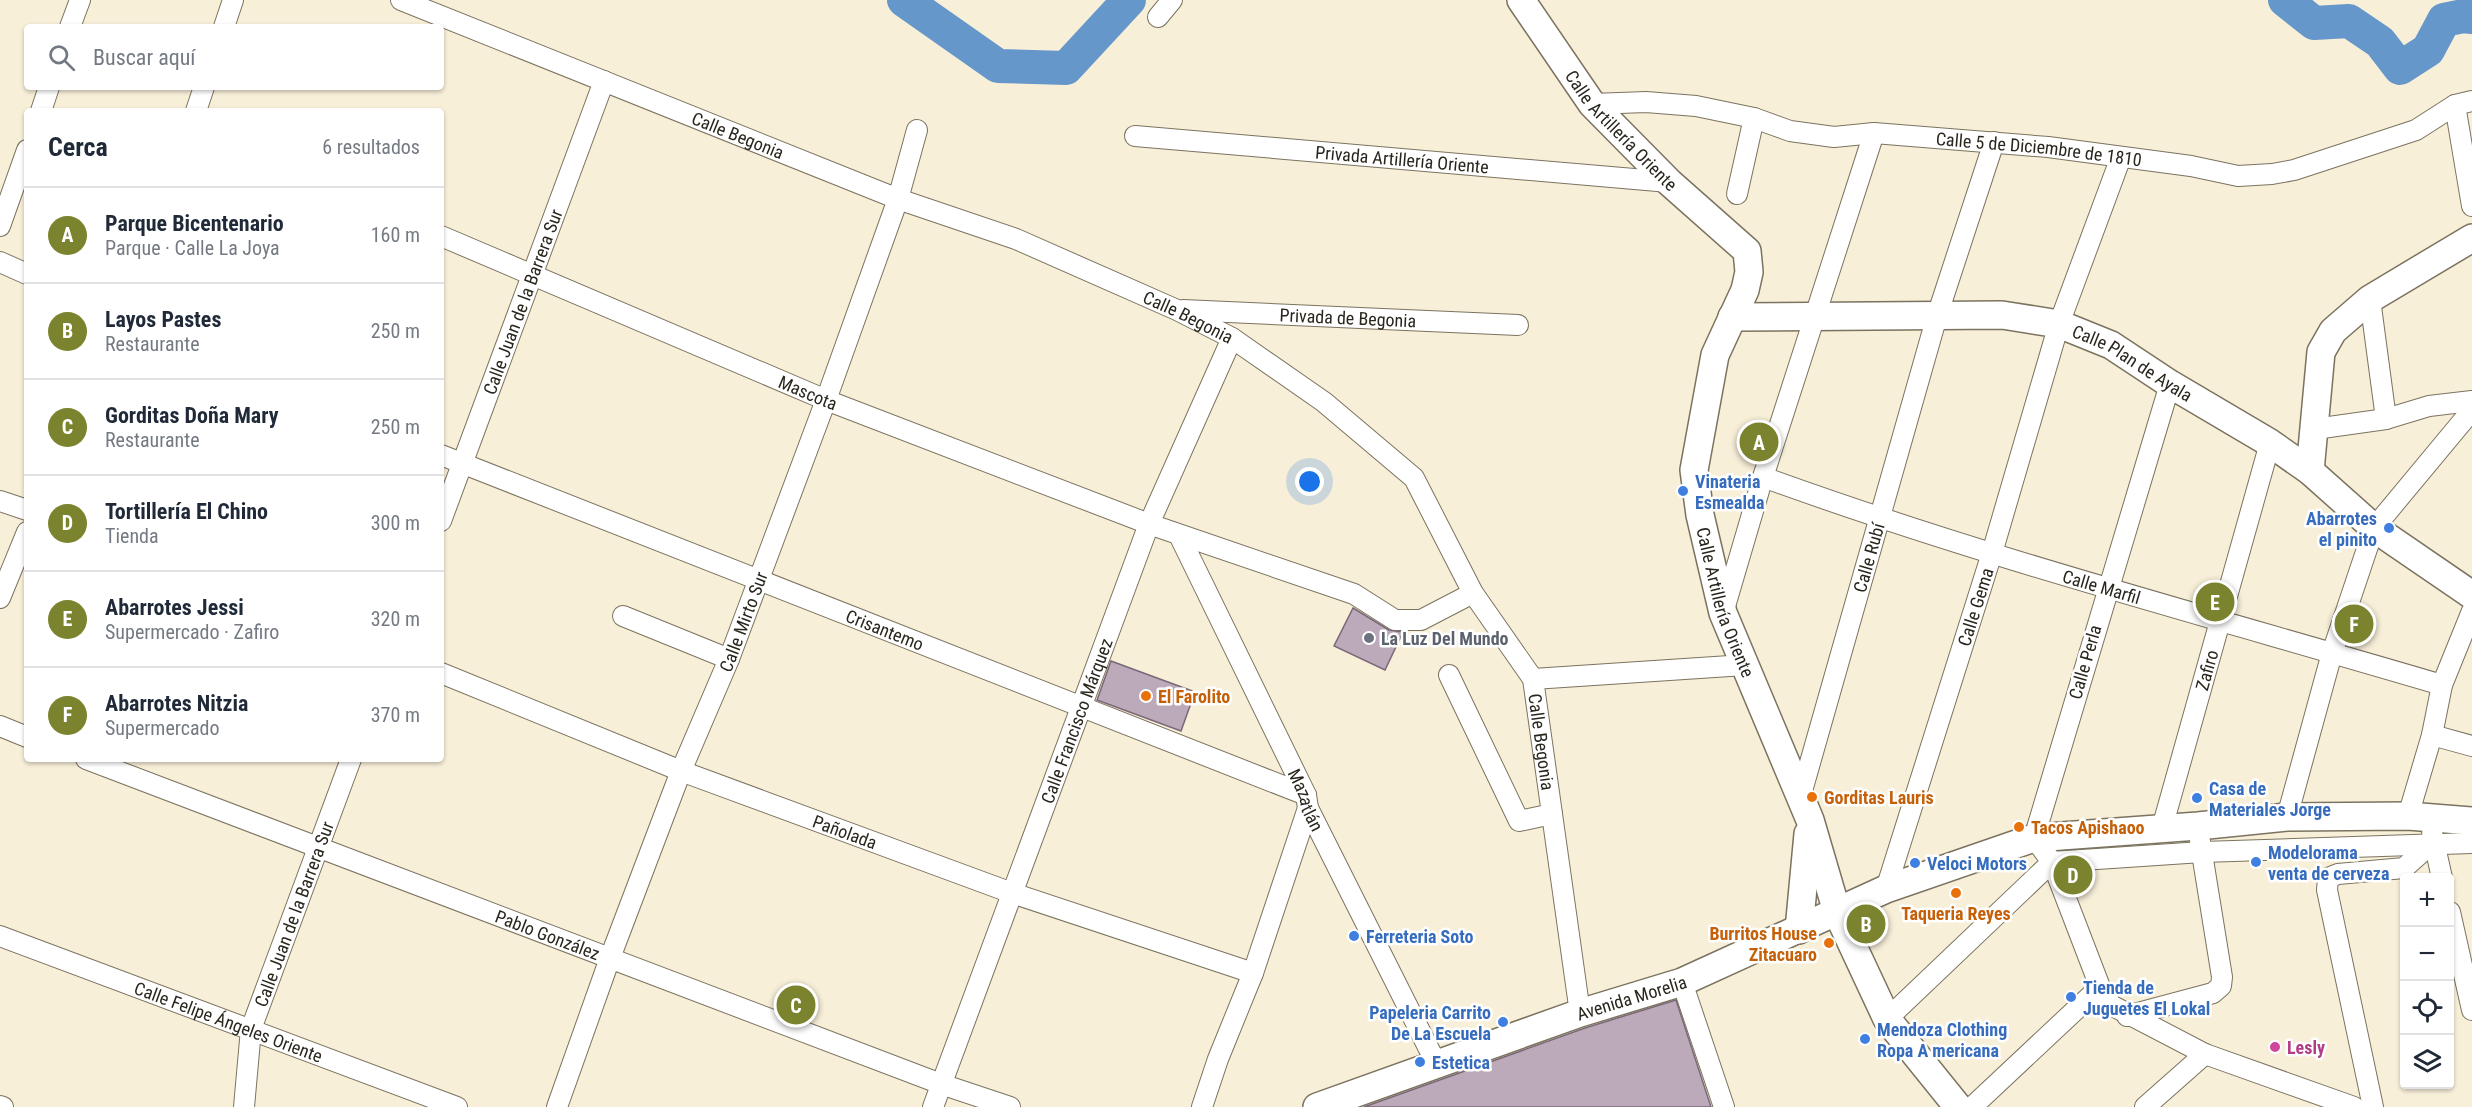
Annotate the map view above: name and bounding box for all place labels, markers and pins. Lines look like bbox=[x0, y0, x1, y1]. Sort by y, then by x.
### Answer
pin: A bbox=[1740, 420, 1778, 464]
place label: Vinateria Esmealda bbox=[1695, 471, 1764, 513]
marker: Vinateria Esmealda bbox=[1676, 484, 1690, 498]
place label: Abarrotes el pinito bbox=[2306, 508, 2377, 550]
marker: Abarrotes el pinito bbox=[2382, 521, 2396, 535]
pin: E bbox=[2196, 580, 2234, 624]
pin: F bbox=[2334, 602, 2374, 646]
place label: La Luz Del Mundo bbox=[1381, 628, 1509, 649]
marker: La Luz Del Mundo bbox=[1362, 631, 1376, 645]
place label: El Farolito bbox=[1158, 686, 1230, 707]
marker: El Farolito bbox=[1139, 689, 1153, 703]
place label: Casa de Materiales Jorge bbox=[2209, 778, 2331, 820]
place label: Gorditas Lauris bbox=[1824, 787, 1934, 808]
marker: Gorditas Lauris bbox=[1805, 790, 1819, 804]
marker: Casa de Materiales Jorge bbox=[2190, 791, 2204, 805]
place label: Tacos Apishaoo bbox=[2031, 817, 2145, 838]
marker: Tacos Apishaoo bbox=[2012, 820, 2026, 834]
place label: Modelorama venta de cerveza bbox=[2268, 842, 2389, 884]
pin: D bbox=[2054, 852, 2092, 898]
place label: Veloci Motors bbox=[1927, 853, 2027, 874]
marker: Modelorama venta de cerveza bbox=[2249, 855, 2263, 869]
marker: Veloci Motors bbox=[1908, 856, 1922, 870]
marker: Taqueria Reyes bbox=[1949, 886, 1963, 900]
pin: B bbox=[1846, 902, 1886, 946]
place label: Taqueria Reyes bbox=[1901, 903, 2011, 924]
place label: Burritos House Zitacuaro bbox=[1709, 923, 1817, 965]
place label: Ferreteria Soto bbox=[1366, 926, 1474, 947]
marker: Ferreteria Soto bbox=[1347, 929, 1361, 943]
marker: Burritos House Zitacuaro bbox=[1822, 936, 1836, 950]
place label: Tienda de Juguetes El Lokal bbox=[2083, 977, 2210, 1019]
pin: C bbox=[776, 982, 816, 1028]
marker: Tienda de Juguetes El Lokal bbox=[2064, 990, 2078, 1004]
place label: Papeleria Carrito De La Escuela bbox=[1369, 1002, 1491, 1044]
marker: Papeleria Carrito De La Escuela bbox=[1496, 1015, 1510, 1029]
place label: Mendoza Clothing Ropa A mericana bbox=[1877, 1019, 2007, 1061]
marker: Mendoza Clothing Ropa A mericana bbox=[1858, 1032, 1872, 1046]
place label: Lesly bbox=[2287, 1037, 2325, 1058]
marker: Lesly bbox=[2268, 1040, 2282, 1054]
place label: Estetica bbox=[1432, 1052, 1490, 1073]
marker: Estetica bbox=[1413, 1055, 1427, 1069]

